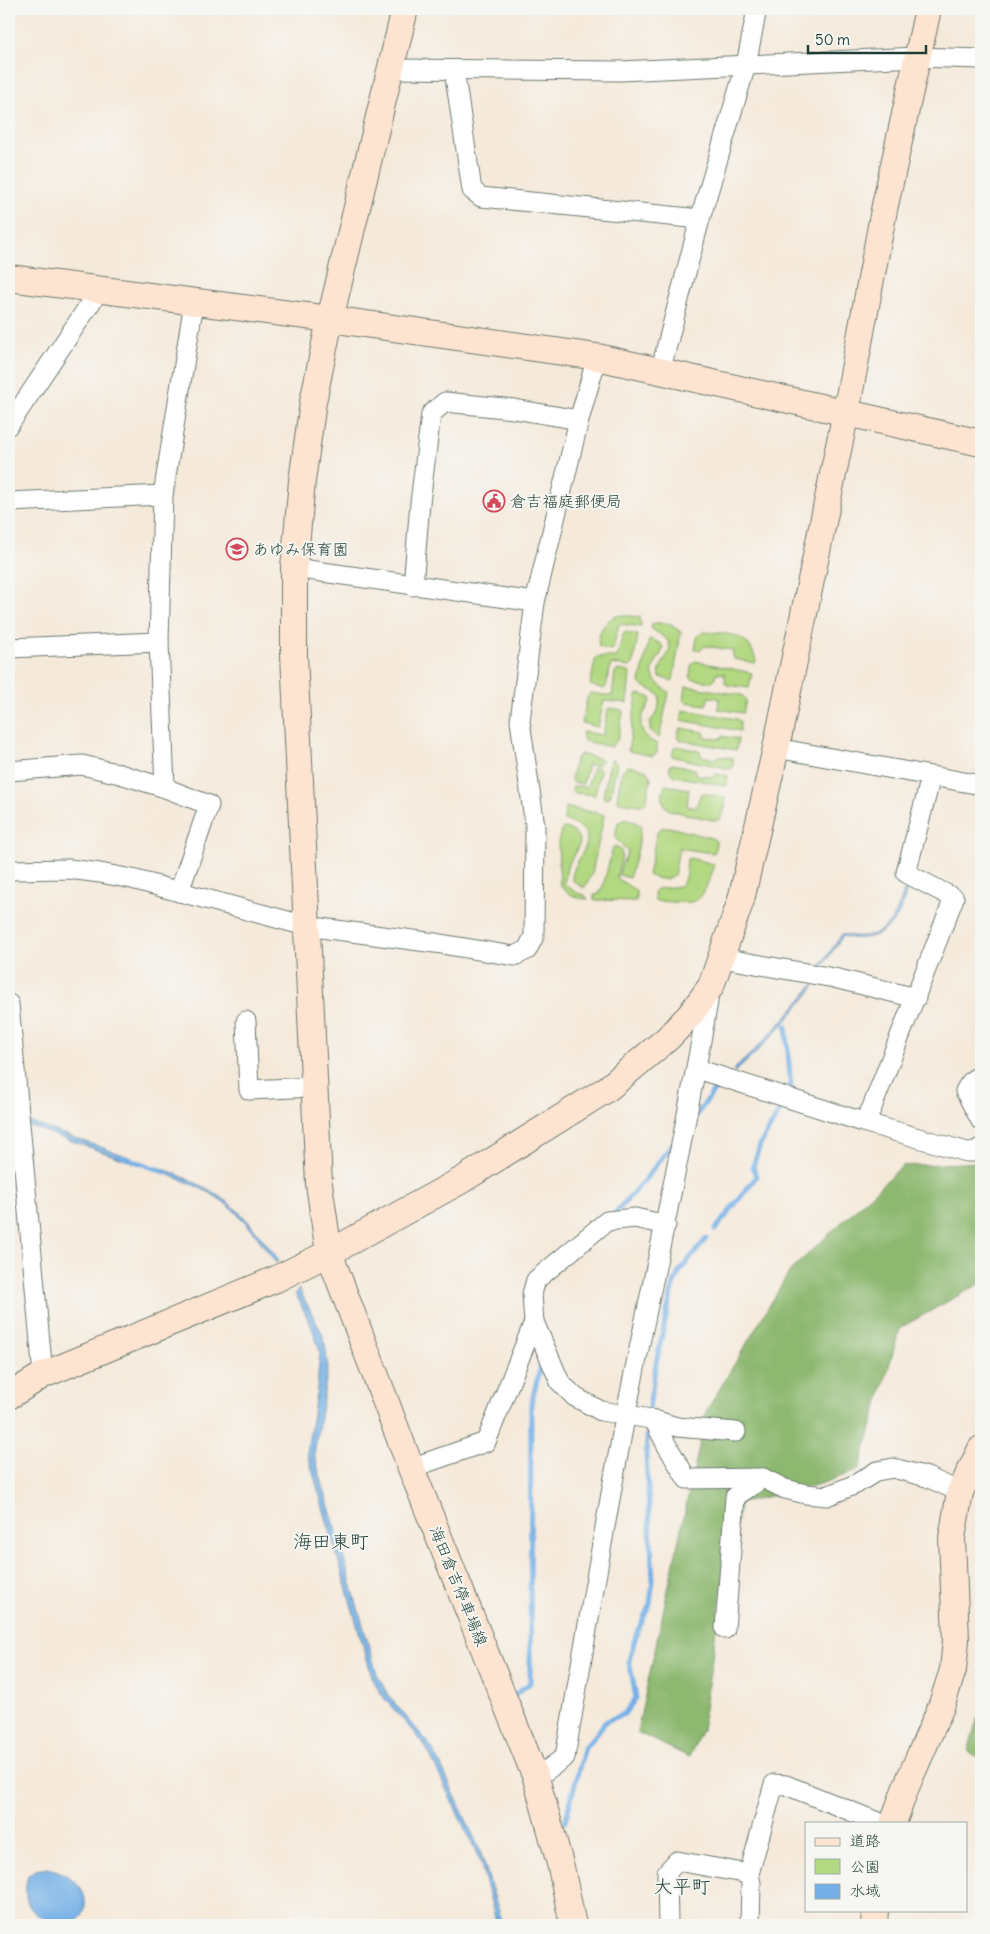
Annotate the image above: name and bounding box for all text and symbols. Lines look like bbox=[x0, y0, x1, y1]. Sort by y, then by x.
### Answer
scale bar bbox=[808, 22, 925, 54]
text: 50 m bbox=[815, 30, 850, 49]
public building icon: 倉吉福庭郵便局 bbox=[482, 489, 506, 513]
place label: 倉吉福庭郵便局 bbox=[510, 491, 622, 511]
school or university icon: あゆみ保育園 bbox=[225, 537, 249, 561]
place label: あゆみ保育園 bbox=[253, 539, 349, 559]
street label: 海田倉吉停車場線 bbox=[426, 1523, 492, 1649]
district label: 海田東町 bbox=[293, 1529, 369, 1553]
legend bbox=[805, 1822, 968, 1912]
text: 道路 bbox=[850, 1831, 880, 1850]
text: 公園 bbox=[850, 1857, 880, 1876]
district label: 大平町 bbox=[653, 1874, 711, 1898]
text: 水域 bbox=[850, 1881, 880, 1900]

